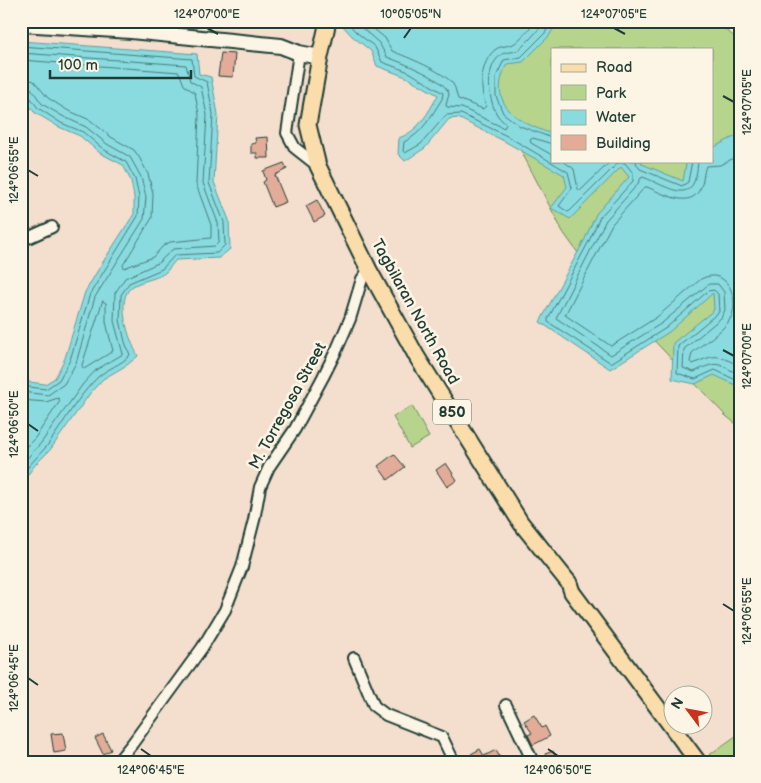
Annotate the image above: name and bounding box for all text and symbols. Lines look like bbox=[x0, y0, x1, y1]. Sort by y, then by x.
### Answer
text: 124°07'00"E bbox=[174, 7, 240, 22]
text: 10°05'05"N bbox=[380, 7, 442, 22]
text: 124°07'05"E bbox=[581, 7, 647, 22]
scale bar bbox=[50, 48, 191, 80]
legend bbox=[551, 48, 714, 162]
text: 100 m bbox=[58, 56, 98, 75]
text: Road bbox=[596, 58, 632, 77]
text: 124°07'05"E bbox=[740, 69, 755, 135]
text: Park bbox=[596, 84, 627, 103]
text: Water bbox=[596, 108, 636, 127]
text: Building bbox=[596, 134, 651, 153]
text: 124°06'55"E bbox=[7, 136, 22, 204]
street label: Tagbilaran North Road bbox=[367, 236, 463, 388]
text: 124°07'00"E bbox=[740, 323, 755, 389]
street label: M. Torregosa Street bbox=[245, 339, 331, 473]
text: 124°06'50"E bbox=[7, 390, 22, 458]
road number: 850 bbox=[433, 400, 471, 424]
text: 124°06'55"E bbox=[740, 577, 755, 645]
text: 124°06'45"E bbox=[7, 644, 22, 712]
north arrow bbox=[664, 686, 714, 736]
text: N bbox=[667, 694, 687, 712]
text: 124°06'45"E bbox=[117, 763, 185, 778]
text: 124°06'50"E bbox=[524, 763, 592, 778]

